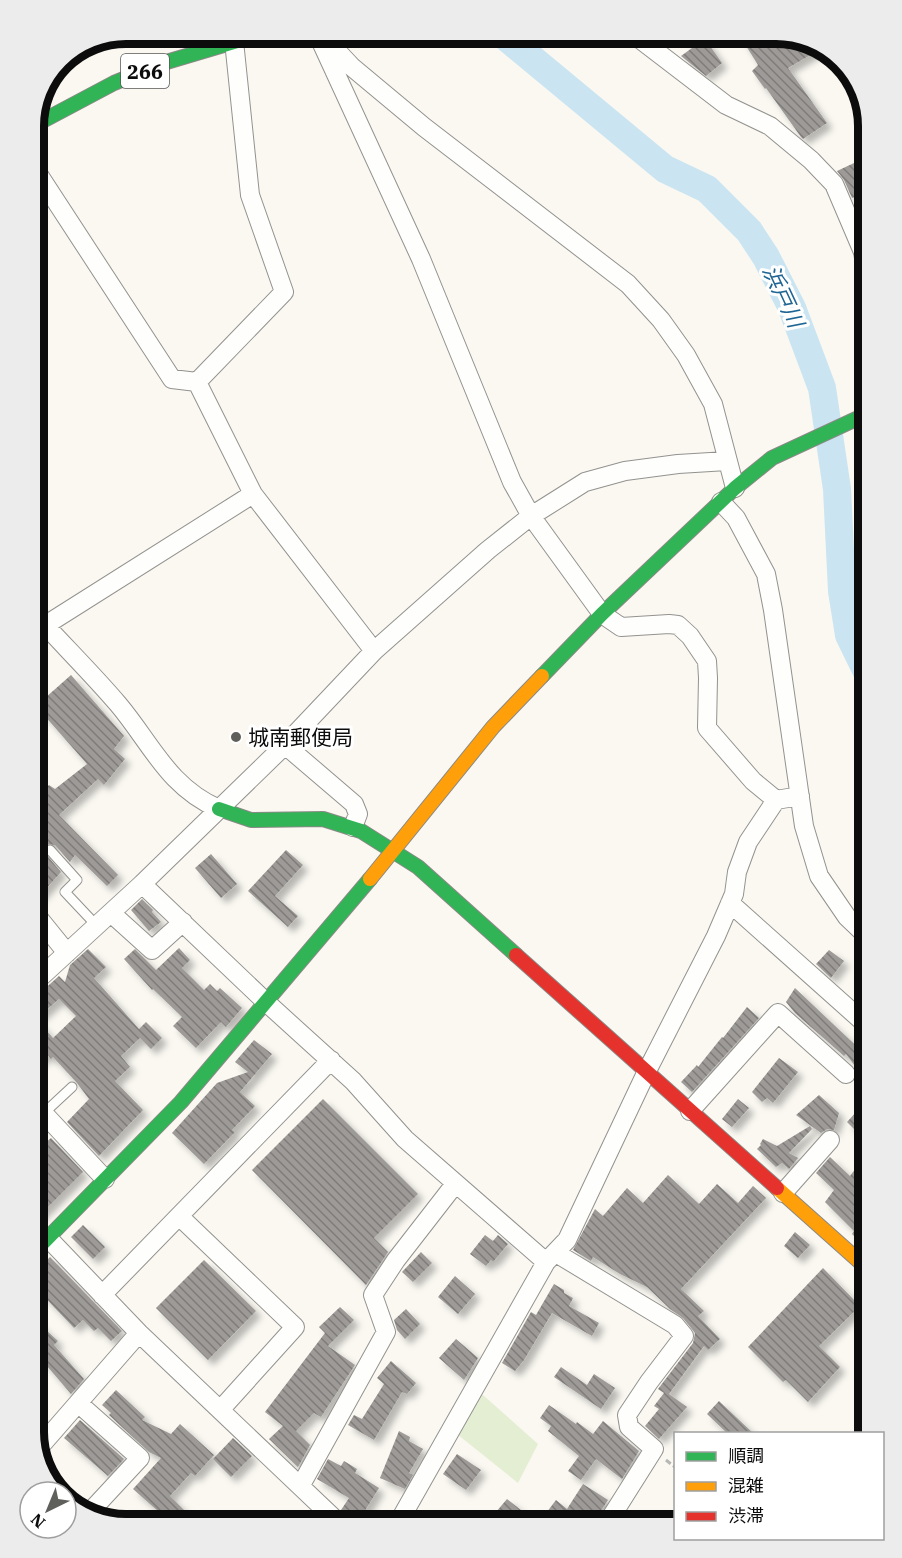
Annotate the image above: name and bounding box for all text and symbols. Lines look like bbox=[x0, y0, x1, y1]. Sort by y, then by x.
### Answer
road number: 266 bbox=[121, 54, 169, 88]
water label: 浜戸川 bbox=[757, 260, 812, 334]
place label: 城南郵便局 bbox=[248, 723, 353, 751]
marker: 城南郵便局 bbox=[229, 730, 243, 744]
legend bbox=[674, 1432, 884, 1540]
text: 順調 bbox=[728, 1444, 764, 1467]
text: 混雑 bbox=[728, 1474, 764, 1497]
north arrow bbox=[18, 1480, 78, 1540]
text: 渋滞 bbox=[728, 1504, 764, 1527]
text: N bbox=[26, 1509, 49, 1533]

